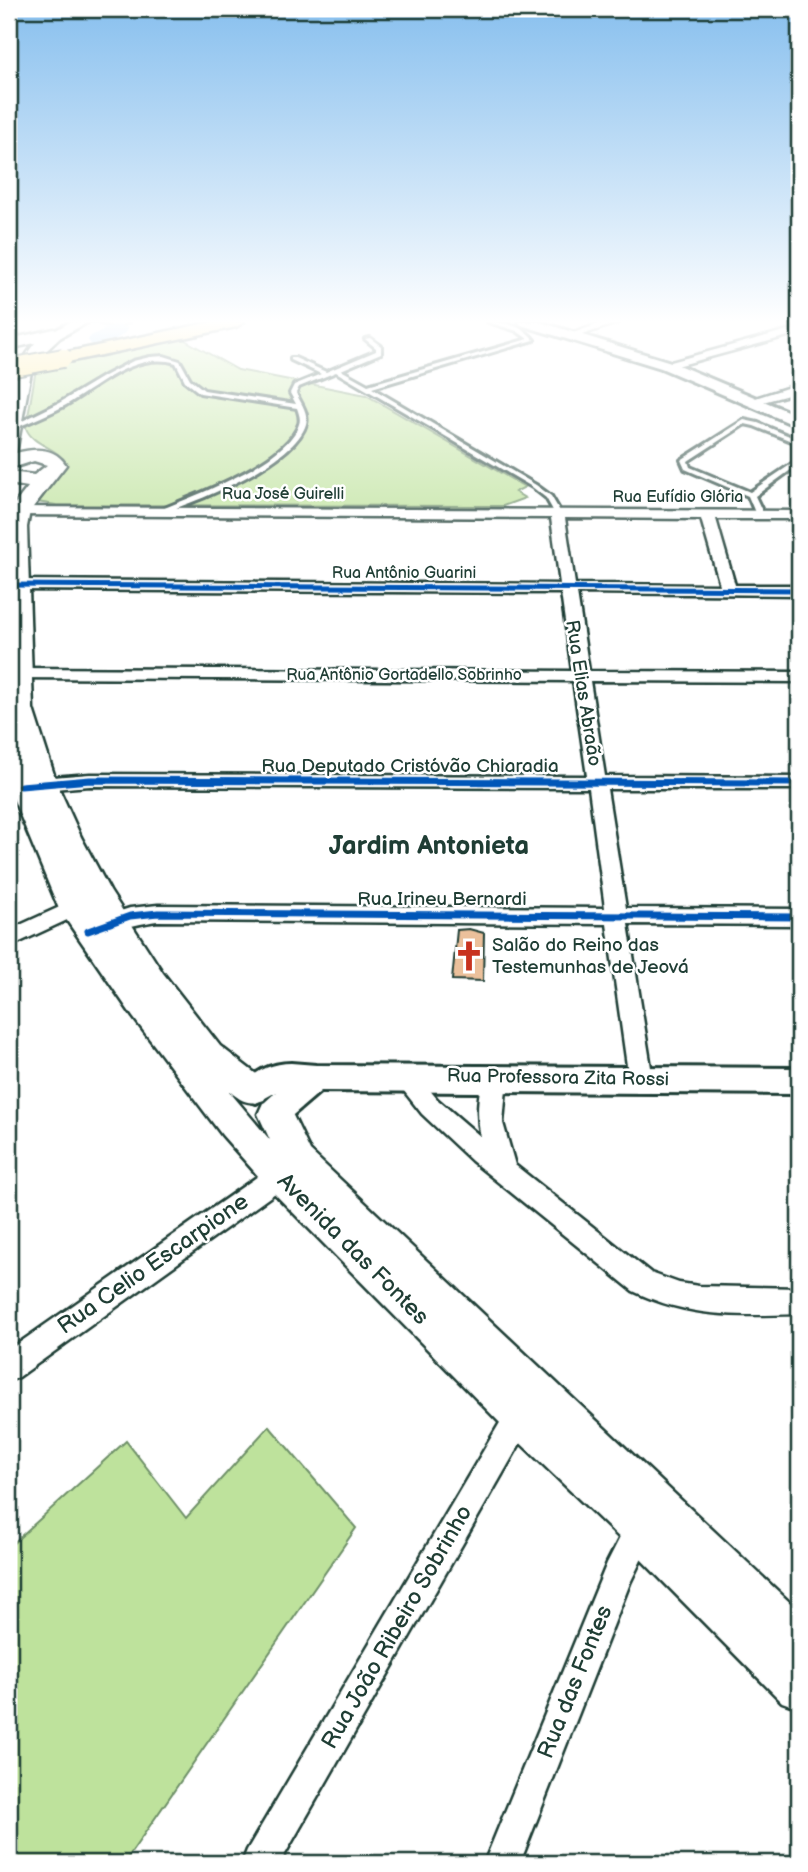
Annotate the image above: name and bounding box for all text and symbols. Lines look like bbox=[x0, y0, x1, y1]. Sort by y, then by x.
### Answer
street label: Rua José Guirelli bbox=[222, 485, 344, 504]
street label: Rua Eufídio Glória bbox=[613, 488, 743, 507]
street label: Rua Antônio Guarini bbox=[332, 564, 476, 583]
street label: Rua Elias Abraão bbox=[560, 618, 606, 768]
street label: Rua Antônio Gortadello Sobrinho bbox=[286, 666, 522, 685]
street label: Rua Deputado Cristóvão Chiaradia bbox=[261, 755, 559, 778]
district label: Jardim Antonieta bbox=[329, 831, 529, 862]
street label: Rua Irineu Bernardi bbox=[357, 888, 527, 911]
place label: Salão do Reino das Testemunhas de Jeová bbox=[492, 934, 689, 979]
church icon: Salão do Reino das Testemunhas de Jeová bbox=[452, 939, 486, 973]
street label: Rua Professora Zita Rossi bbox=[447, 1065, 669, 1091]
street label: Avenida das Fontes bbox=[271, 1167, 435, 1331]
street label: Rua Celio Escarpione bbox=[52, 1188, 254, 1340]
street label: Rua João Ribeiro Sobrinho bbox=[316, 1500, 478, 1754]
street label: Rua das Fontes bbox=[532, 1601, 618, 1763]

